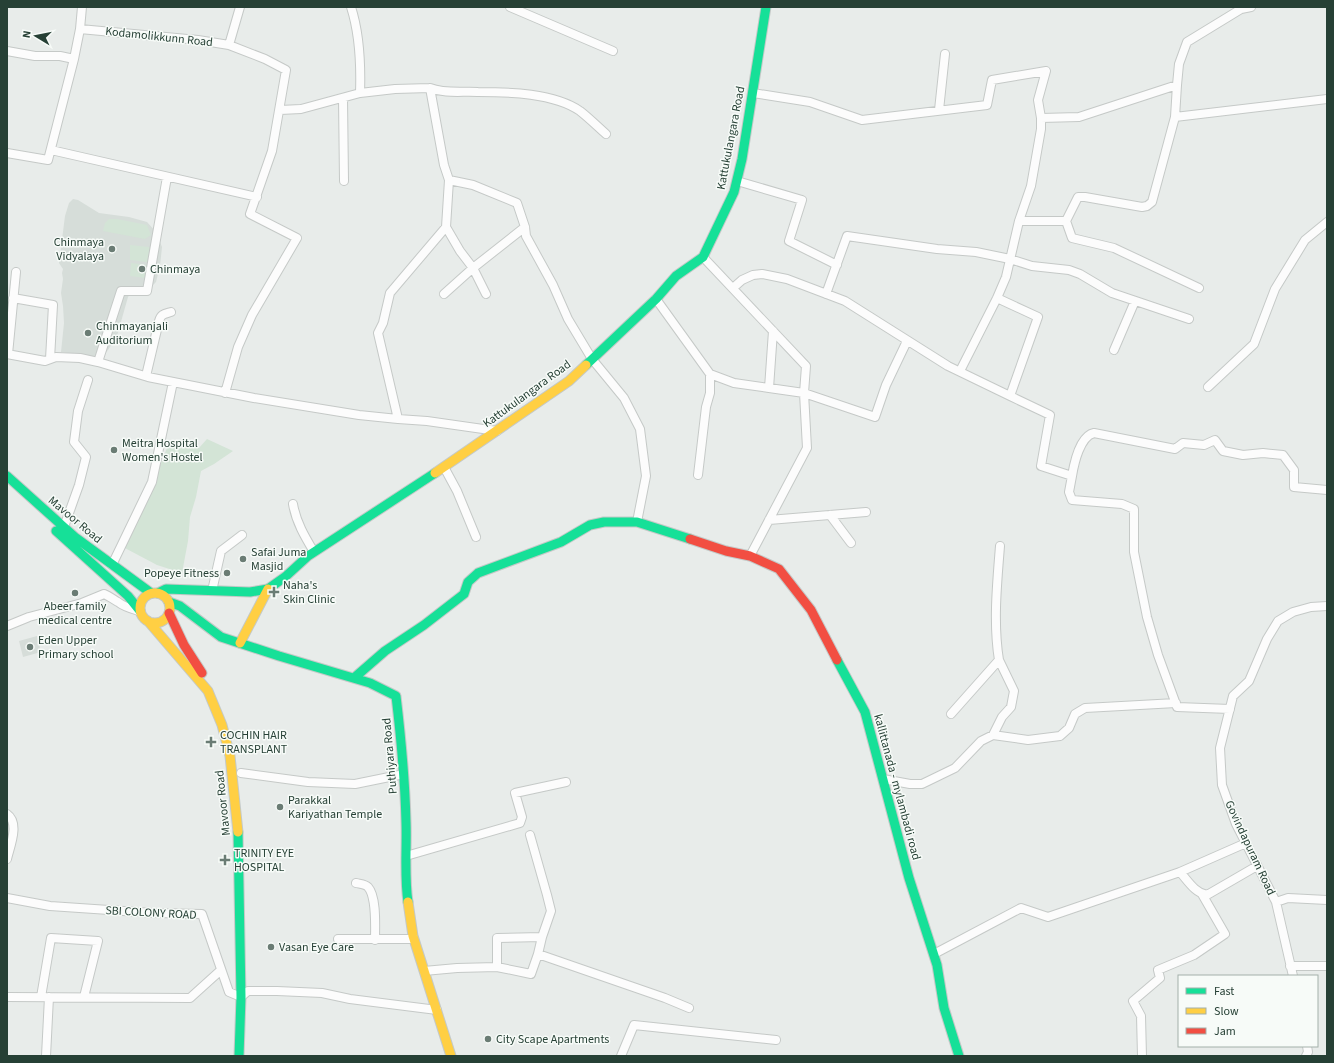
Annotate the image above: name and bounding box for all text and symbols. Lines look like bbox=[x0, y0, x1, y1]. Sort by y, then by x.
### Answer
north arrow bbox=[16, 16, 56, 56]
street label: Kodamolikkunn Road bbox=[104, 23, 214, 51]
text: N bbox=[19, 29, 35, 39]
street label: Kattukulangara Road bbox=[713, 85, 749, 191]
place label: Chinmaya Vidyalaya bbox=[54, 234, 104, 265]
marker: Chinmaya Vidyalaya bbox=[107, 244, 117, 254]
place label: Chinmaya bbox=[150, 261, 200, 278]
marker: Chinmaya bbox=[137, 264, 147, 274]
place label: Chinmayanjali Auditorium bbox=[96, 318, 168, 349]
marker: Chinmayanjali Auditorium bbox=[83, 328, 93, 338]
street label: Kattukulangara Road bbox=[479, 356, 575, 432]
place label: Meitra Hospital Women's Hostel bbox=[122, 435, 203, 466]
marker: Meitra Hospital Women's Hostel bbox=[109, 445, 119, 455]
street label: Mavoor Road bbox=[44, 492, 106, 548]
place label: Safai Juma Masjid bbox=[251, 544, 306, 575]
marker: Safai Juma Masjid bbox=[238, 554, 248, 564]
place label: Popeye Fitness bbox=[144, 565, 219, 582]
marker: Popeye Fitness bbox=[222, 568, 232, 578]
place label: Naha's Skin Clinic bbox=[283, 577, 336, 608]
marker: Naha's Skin Clinic bbox=[268, 586, 280, 598]
marker: Abeer family medical centre bbox=[70, 588, 80, 598]
place label: Abeer family medical centre bbox=[38, 598, 112, 629]
place label: Eden Upper Primary school bbox=[38, 632, 113, 663]
marker: Eden Upper Primary school bbox=[25, 642, 35, 652]
street label: kallittanada - mylambadi road bbox=[869, 712, 925, 862]
street label: Puthiyara Road bbox=[378, 717, 402, 795]
place label: COCHIN HAIR TRANSPLANT bbox=[220, 727, 288, 758]
marker: COCHIN HAIR TRANSPLANT bbox=[205, 736, 217, 748]
street label: Mavoor Road bbox=[211, 769, 235, 837]
place label: Parakkal Kariyathan Temple bbox=[288, 792, 382, 823]
street label: Govindapuram Road bbox=[1221, 798, 1279, 898]
marker: Parakkal Kariyathan Temple bbox=[275, 802, 285, 812]
place label: TRINITY EYE HOSPITAL bbox=[234, 845, 294, 876]
marker: TRINITY EYE HOSPITAL bbox=[219, 854, 231, 866]
street label: SBI COLONY ROAD bbox=[105, 902, 197, 924]
place label: Vasan Eye Care bbox=[279, 939, 354, 956]
marker: Vasan Eye Care bbox=[266, 942, 276, 952]
legend bbox=[1178, 975, 1318, 1047]
text: Fast bbox=[1214, 983, 1234, 1000]
text: Slow bbox=[1214, 1003, 1239, 1020]
text: Jam bbox=[1214, 1023, 1236, 1040]
place label: City Scape Apartments bbox=[496, 1031, 609, 1048]
marker: City Scape Apartments bbox=[483, 1034, 493, 1044]

